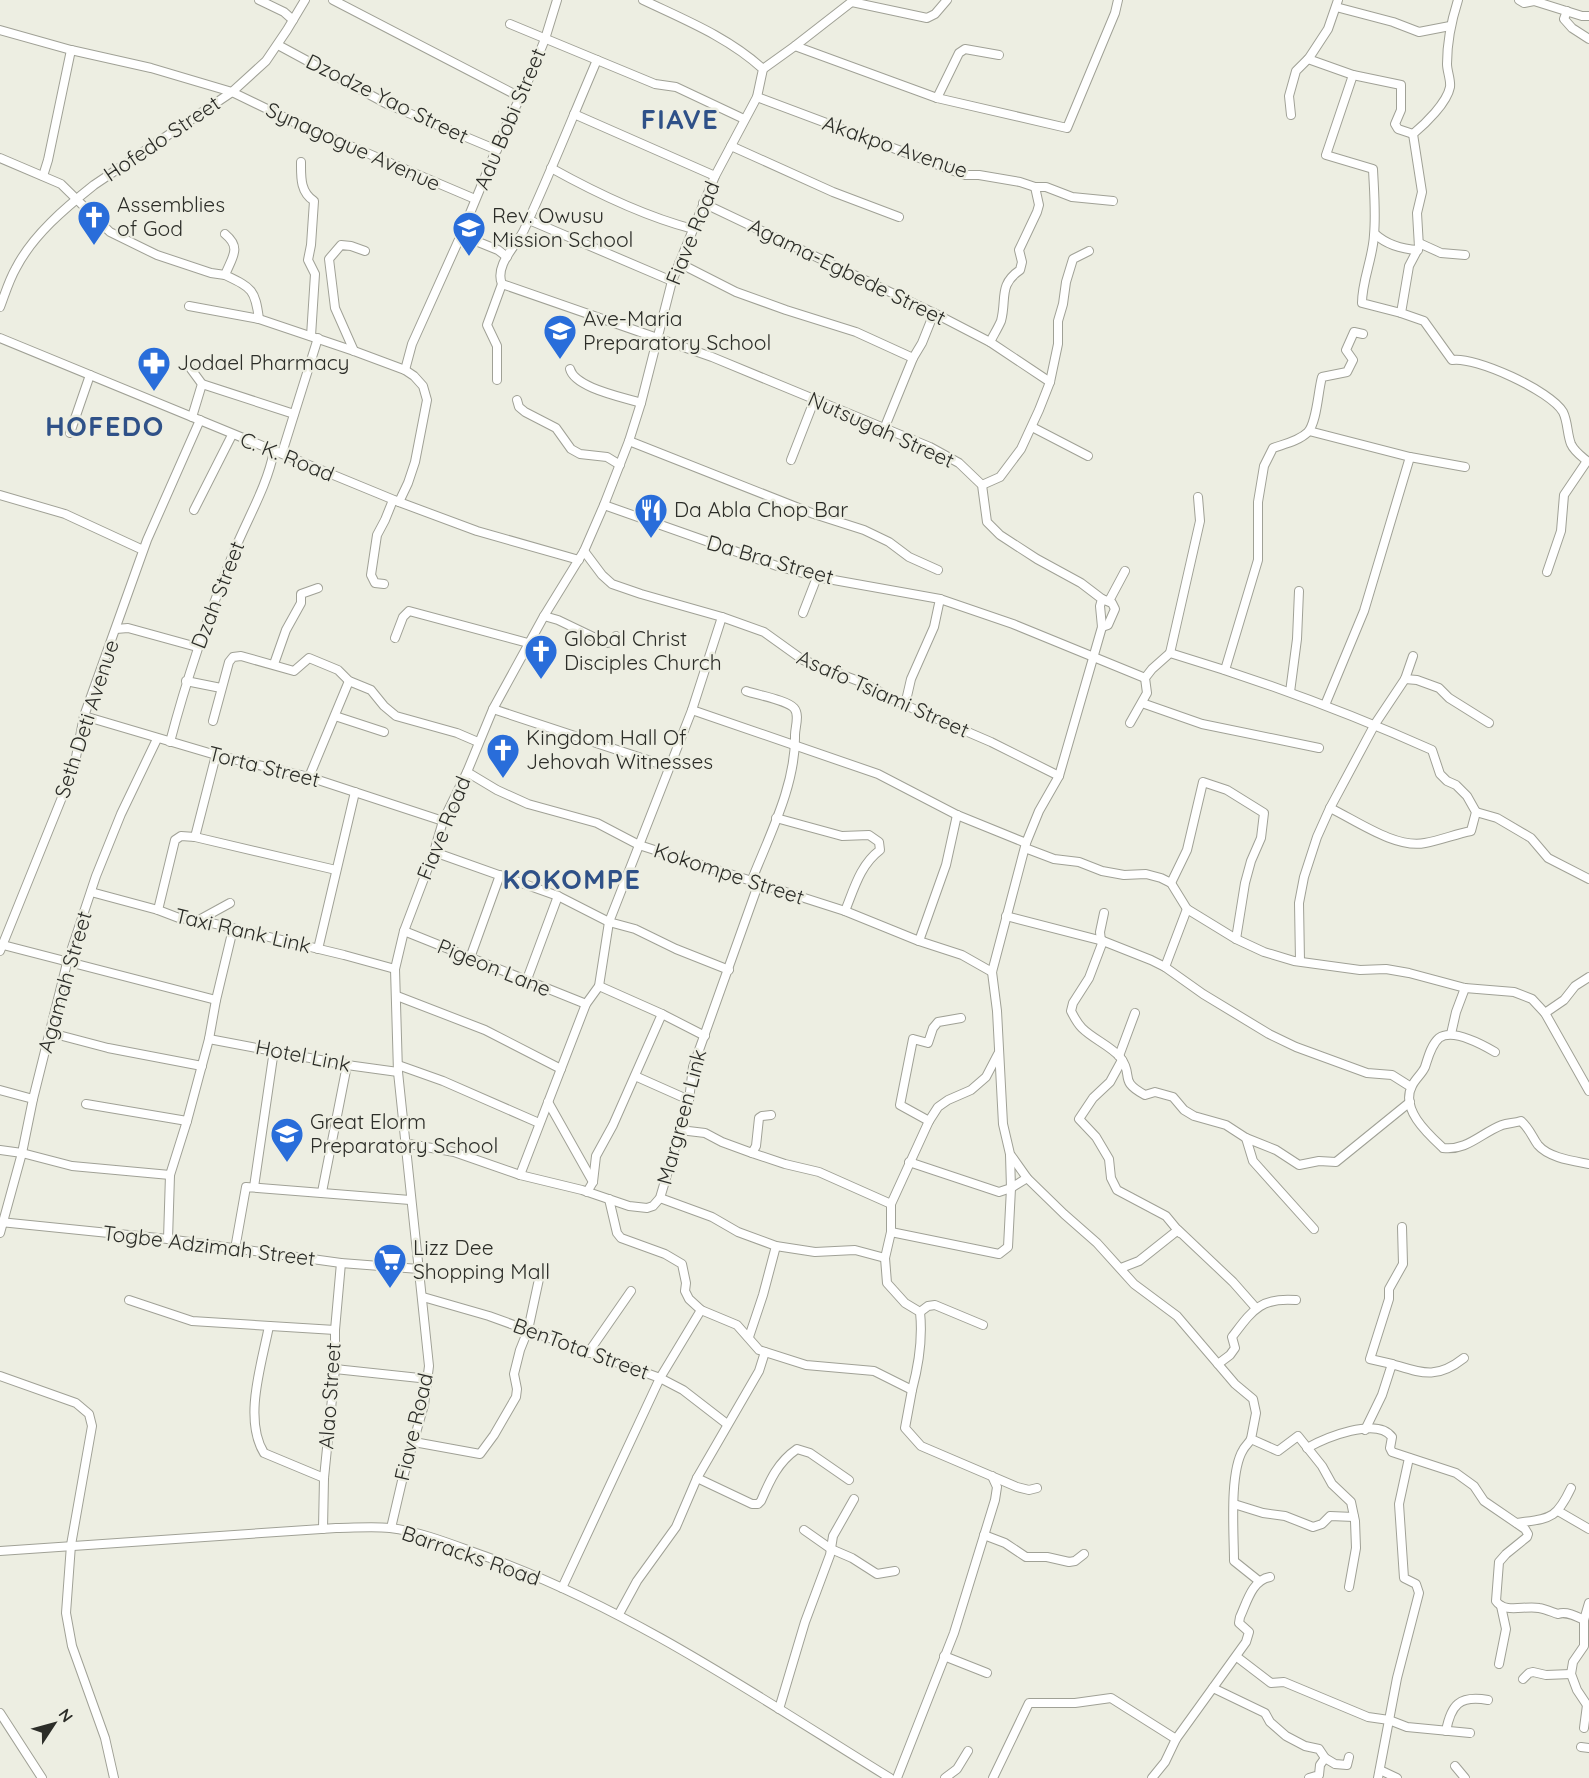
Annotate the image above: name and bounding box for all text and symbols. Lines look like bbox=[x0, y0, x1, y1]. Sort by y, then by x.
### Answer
street label: Adu Bobi Street bbox=[468, 44, 551, 193]
street label: Dzodze Yao Street bbox=[302, 48, 473, 149]
street label: Hofedo Street bbox=[98, 90, 225, 187]
street label: Synagogue Avenue bbox=[262, 96, 445, 196]
district label: FIAVE bbox=[641, 102, 719, 136]
street label: Akakpo Avenue bbox=[819, 109, 971, 183]
street label: Fiave Road bbox=[659, 177, 725, 288]
place label: Assemblies of God bbox=[117, 191, 225, 241]
church icon: Assemblies of God bbox=[76, 199, 112, 246]
place label: Rev. Owusu Mission School bbox=[492, 202, 633, 252]
school or university icon: Rev. Owusu Mission School bbox=[451, 210, 487, 257]
street label: Agama-Egbede Street bbox=[744, 212, 950, 330]
place label: Ave-Maria Preparatory School bbox=[583, 305, 771, 355]
school or university icon: Ave-Maria Preparatory School bbox=[542, 313, 578, 360]
pharmacy icon: Jodael Pharmacy bbox=[136, 345, 172, 392]
place label: Jodael Pharmacy bbox=[177, 349, 350, 375]
street label: Nutsugah Street bbox=[804, 385, 958, 473]
district label: HOFEDO bbox=[45, 409, 165, 443]
street label: C. K. Road bbox=[237, 425, 338, 487]
restaurant icon: Da Abla Chop Bar bbox=[633, 492, 669, 539]
place label: Da Abla Chop Bar bbox=[674, 496, 848, 522]
street label: Da Bra Street bbox=[704, 528, 837, 590]
street label: Dzah Street bbox=[185, 537, 249, 652]
place label: Global Christ Disciples Church bbox=[564, 625, 722, 675]
church icon: Global Christ Disciples Church bbox=[523, 633, 559, 680]
street label: Seth Deti Avenue bbox=[48, 636, 124, 801]
street label: Asafo Tsiami Street bbox=[793, 643, 973, 743]
place label: Kingdom Hall Of Jehovah Witnesses bbox=[526, 724, 713, 774]
church icon: Kingdom Hall Of Jehovah Witnesses bbox=[485, 732, 521, 779]
street label: Torta Street bbox=[206, 740, 323, 792]
street label: Fiave Road bbox=[410, 772, 476, 883]
street label: Kokompe Street bbox=[651, 836, 808, 910]
district label: KOKOMPE bbox=[502, 862, 642, 896]
street label: Taxi Rank Link bbox=[173, 902, 314, 958]
street label: Agamah Street bbox=[31, 908, 97, 1056]
street label: Pigeon Lane bbox=[434, 933, 555, 1002]
street label: Hotel Link bbox=[253, 1033, 353, 1077]
street label: Margreen Link bbox=[650, 1046, 712, 1187]
place label: Great Elorm Preparatory School bbox=[310, 1108, 498, 1158]
school or university icon: Great Elorm Preparatory School bbox=[269, 1116, 305, 1163]
street label: Togbe Adzimah Street bbox=[101, 1219, 317, 1271]
place label: Lizz Dee Shopping Mall bbox=[413, 1234, 550, 1284]
supermarket icon: Lizz Dee Shopping Mall bbox=[372, 1242, 408, 1289]
street label: BenTota Street bbox=[510, 1311, 653, 1385]
street label: Alao Street bbox=[312, 1342, 346, 1450]
street label: Fiave Road bbox=[388, 1370, 438, 1483]
street label: Barracks Road bbox=[399, 1519, 544, 1591]
north arrow bbox=[24, 1694, 84, 1754]
text: N bbox=[55, 1705, 78, 1726]

